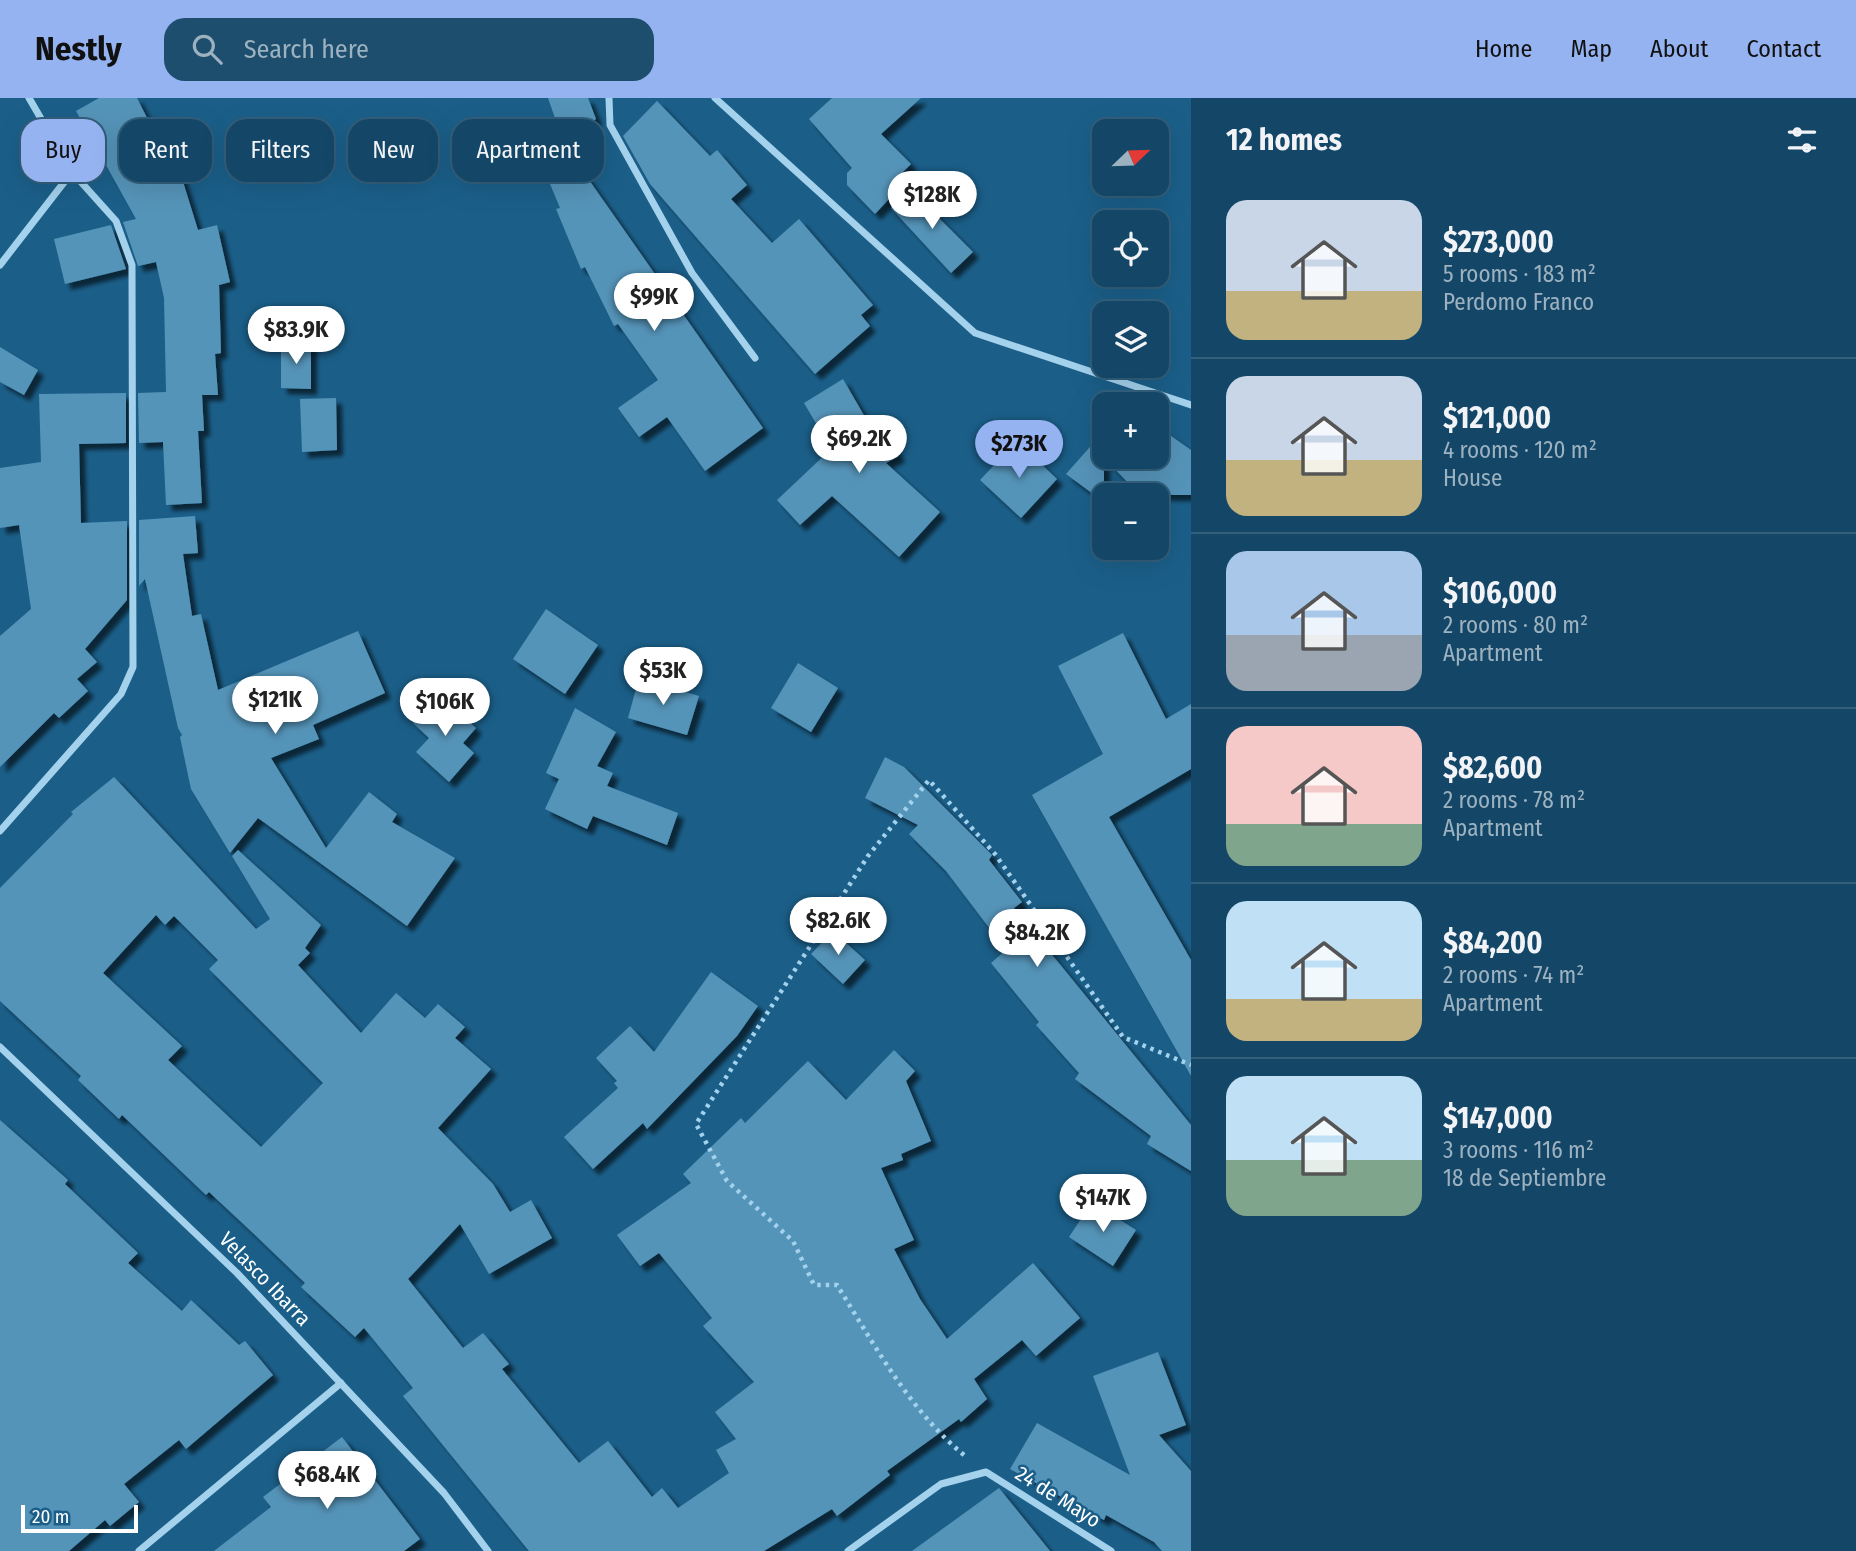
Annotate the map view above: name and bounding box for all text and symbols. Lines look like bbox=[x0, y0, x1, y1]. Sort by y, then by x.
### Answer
search box bbox=[164, 18, 654, 81]
text: Nestly bbox=[35, 29, 122, 69]
icon: search bbox=[188, 30, 226, 68]
text: Search here bbox=[244, 34, 369, 65]
text: Home bbox=[1475, 35, 1532, 63]
text: Map bbox=[1570, 35, 1612, 63]
text: About bbox=[1650, 35, 1708, 63]
text: Contact bbox=[1746, 35, 1821, 63]
chip: Buy bbox=[21, 119, 105, 182]
chip: Rent bbox=[119, 119, 212, 182]
chip: Filters bbox=[226, 119, 334, 182]
chip: New bbox=[348, 119, 438, 182]
chip: Apartment bbox=[452, 119, 604, 182]
north arrow bbox=[1092, 119, 1169, 196]
map controls bbox=[1092, 119, 1169, 560]
icon: filters bbox=[1783, 121, 1821, 159]
text: 12 homes bbox=[1226, 122, 1342, 158]
pin: $128K bbox=[883, 172, 981, 231]
text: $128K bbox=[904, 180, 960, 208]
button: locate bbox=[1092, 210, 1169, 287]
text: $273,000 bbox=[1443, 224, 1554, 260]
icon: home bbox=[1282, 228, 1366, 312]
text: 5 rooms · 183 m² bbox=[1443, 260, 1596, 288]
pin: $99K bbox=[613, 274, 695, 333]
text: $99K bbox=[630, 282, 678, 310]
text: Perdomo Franco bbox=[1443, 288, 1594, 316]
button: layers bbox=[1092, 301, 1169, 378]
pin: $83.9K bbox=[239, 306, 353, 366]
text: $83.9K bbox=[264, 315, 328, 343]
button: + bbox=[1092, 392, 1169, 469]
text: $121,000 bbox=[1443, 400, 1551, 436]
icon: home bbox=[1282, 404, 1366, 488]
pin: $69.2K bbox=[802, 416, 916, 475]
pin: $273K bbox=[970, 420, 1068, 480]
text: $69.2K bbox=[827, 424, 891, 452]
text: $273K bbox=[991, 429, 1047, 457]
text: 4 rooms · 120 m² bbox=[1443, 436, 1597, 464]
text: House bbox=[1443, 464, 1502, 492]
button: − bbox=[1092, 483, 1169, 560]
text: $106,000 bbox=[1443, 575, 1557, 611]
icon: home bbox=[1282, 579, 1366, 663]
text: 2 rooms · 80 m² bbox=[1443, 611, 1588, 639]
text: Apartment bbox=[1443, 639, 1543, 667]
pin: $53K bbox=[622, 648, 704, 707]
text: $53K bbox=[640, 656, 686, 684]
pin: $121K bbox=[226, 676, 324, 736]
pin: $106K bbox=[396, 678, 494, 738]
text: $121K bbox=[248, 685, 302, 713]
text: $106K bbox=[416, 687, 474, 715]
text: $82,600 bbox=[1443, 750, 1542, 786]
icon: home bbox=[1282, 754, 1366, 838]
text: 2 rooms · 78 m² bbox=[1443, 786, 1585, 814]
text: Apartment bbox=[1443, 814, 1543, 842]
pin: $82.6K bbox=[781, 898, 895, 957]
text: $82.6K bbox=[806, 906, 870, 934]
pin: $84.2K bbox=[980, 910, 1094, 969]
text: $84.2K bbox=[1005, 918, 1069, 946]
text: $84,200 bbox=[1443, 925, 1543, 961]
icon: home bbox=[1282, 929, 1366, 1013]
text: 2 rooms · 74 m² bbox=[1443, 961, 1584, 989]
text: Apartment bbox=[1443, 989, 1543, 1017]
text: $147,000 bbox=[1443, 1100, 1553, 1136]
icon: home bbox=[1282, 1104, 1366, 1188]
text: 3 rooms · 116 m² bbox=[1443, 1136, 1594, 1164]
text: 18 de Septiembre bbox=[1443, 1164, 1606, 1192]
pin: $147K bbox=[1054, 1174, 1152, 1234]
text: $147K bbox=[1076, 1183, 1130, 1211]
street label: Velasco Ibarra bbox=[214, 1227, 316, 1331]
pin: $68.4K bbox=[270, 1452, 384, 1511]
text: $68.4K bbox=[294, 1460, 360, 1488]
street label: 24 de Mayo bbox=[1011, 1461, 1105, 1533]
scale bar bbox=[21, 1502, 138, 1534]
text: 20 m bbox=[32, 1505, 69, 1528]

